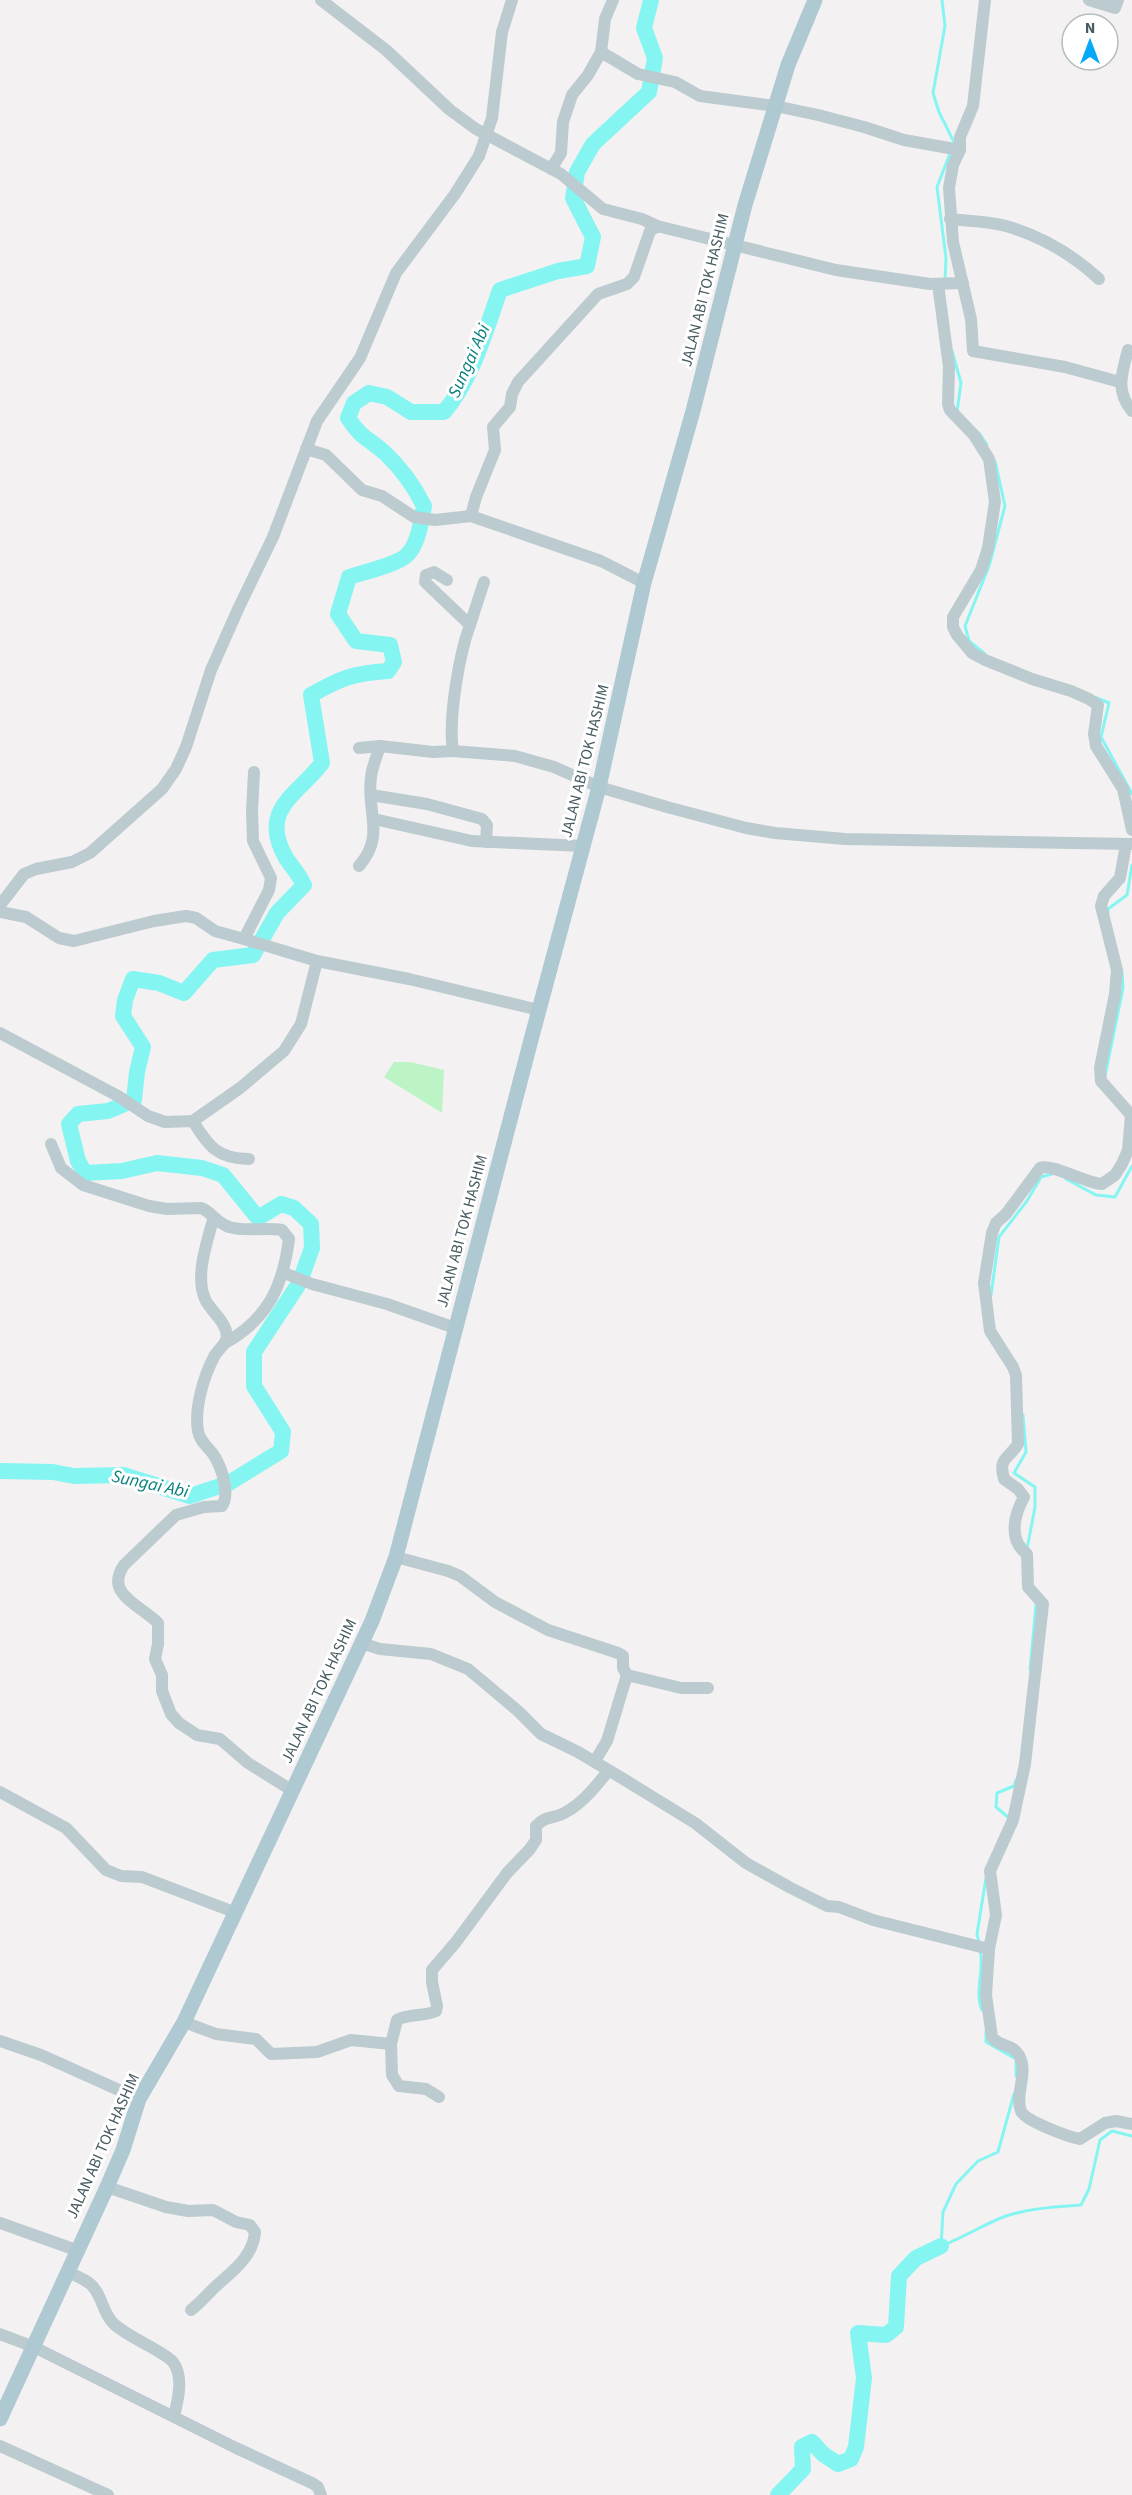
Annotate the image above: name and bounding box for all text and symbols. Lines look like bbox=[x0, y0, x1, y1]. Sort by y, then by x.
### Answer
north arrow bbox=[1060, 12, 1120, 72]
text: N bbox=[1085, 17, 1095, 39]
street label: JALAN ABI TOK HASHIM bbox=[675, 211, 735, 369]
water label: Sungai Abi bbox=[442, 320, 497, 402]
street label: JALAN ABI TOK HASHIM bbox=[555, 682, 615, 840]
street label: JALAN ABI TOK HASHIM bbox=[431, 1152, 493, 1310]
water label: Sungai Abi bbox=[109, 1464, 192, 1504]
street label: JALAN ABI TOK HASHIM bbox=[276, 1615, 362, 1767]
street label: JALAN ABI TOK HASHIM bbox=[61, 2070, 145, 2222]

